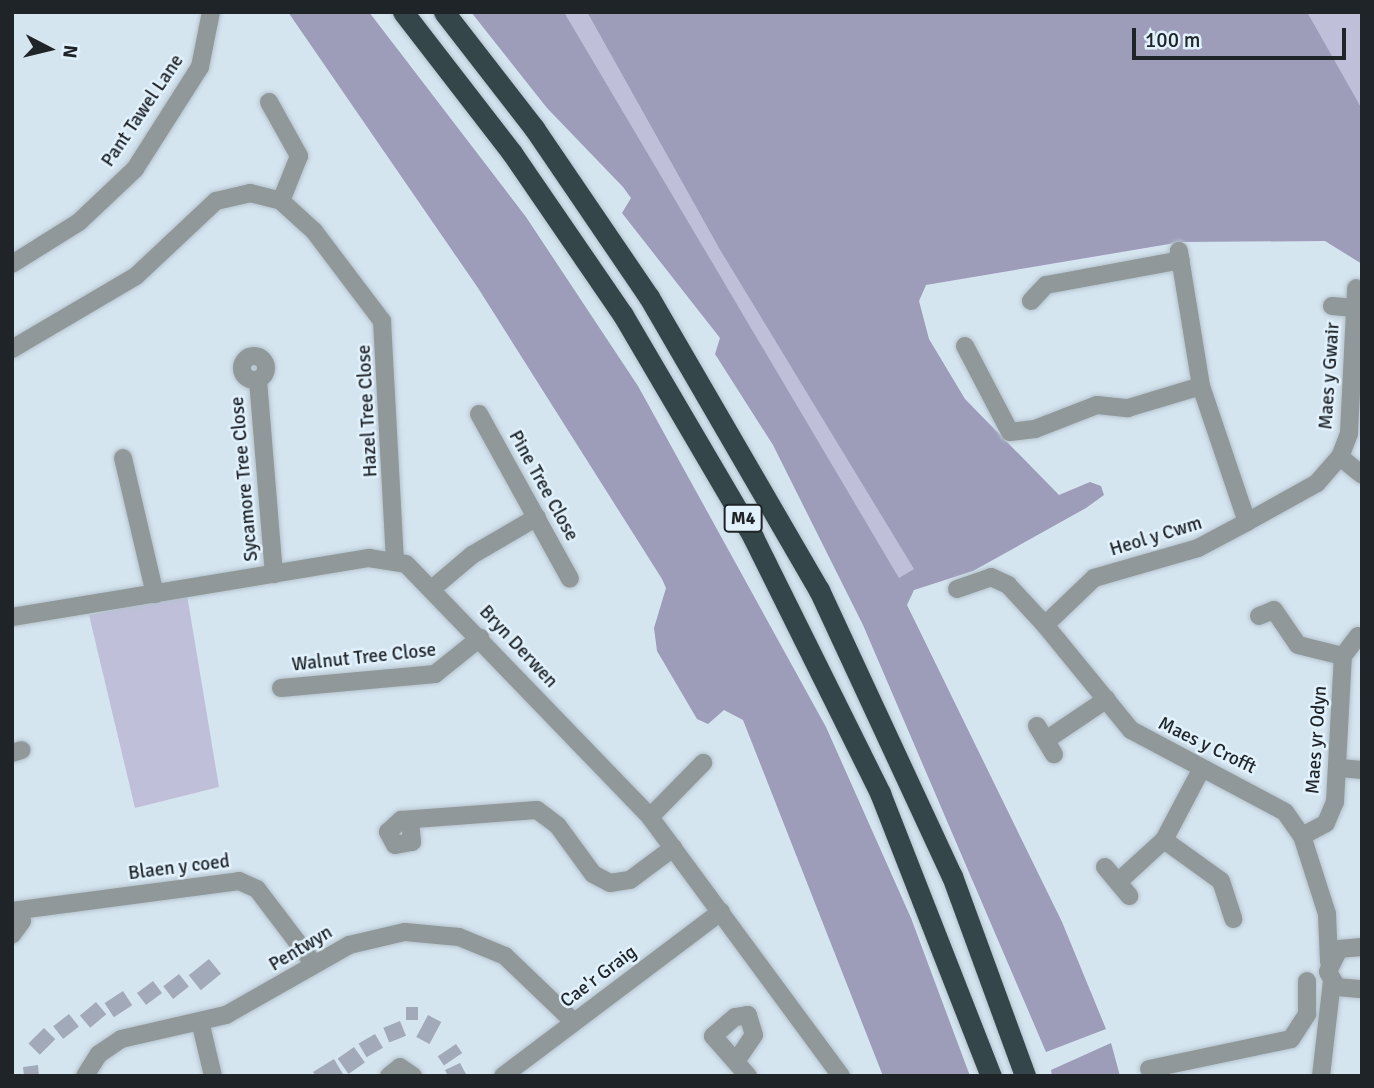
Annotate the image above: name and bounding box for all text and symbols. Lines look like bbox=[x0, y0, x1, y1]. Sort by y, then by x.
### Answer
north arrow bbox=[14, 14, 84, 84]
scale bar bbox=[1136, 14, 1350, 58]
text: 100 m bbox=[1145, 27, 1200, 53]
text: N bbox=[57, 44, 83, 60]
street label: Pant Tawel Lane bbox=[97, 51, 189, 171]
street label: Maes y Gwair bbox=[1315, 322, 1345, 430]
street label: Hazel Tree Close bbox=[353, 344, 383, 478]
street label: Sycamore Tree Close bbox=[226, 396, 264, 562]
street label: Pine Tree Close bbox=[503, 427, 583, 545]
road number: M4 bbox=[722, 504, 764, 532]
street label: Heol y Cwm bbox=[1107, 512, 1205, 562]
street label: Bryn Derwen bbox=[474, 601, 562, 693]
street label: Walnut Tree Close bbox=[291, 639, 437, 677]
street label: Maes yr Odyn bbox=[1302, 685, 1332, 795]
street label: Maes y Crofft bbox=[1154, 713, 1260, 779]
street label: Blaen y coed bbox=[127, 850, 231, 886]
street label: Pentwyn bbox=[265, 921, 337, 977]
street label: Cae'r Graig bbox=[556, 941, 642, 1013]

